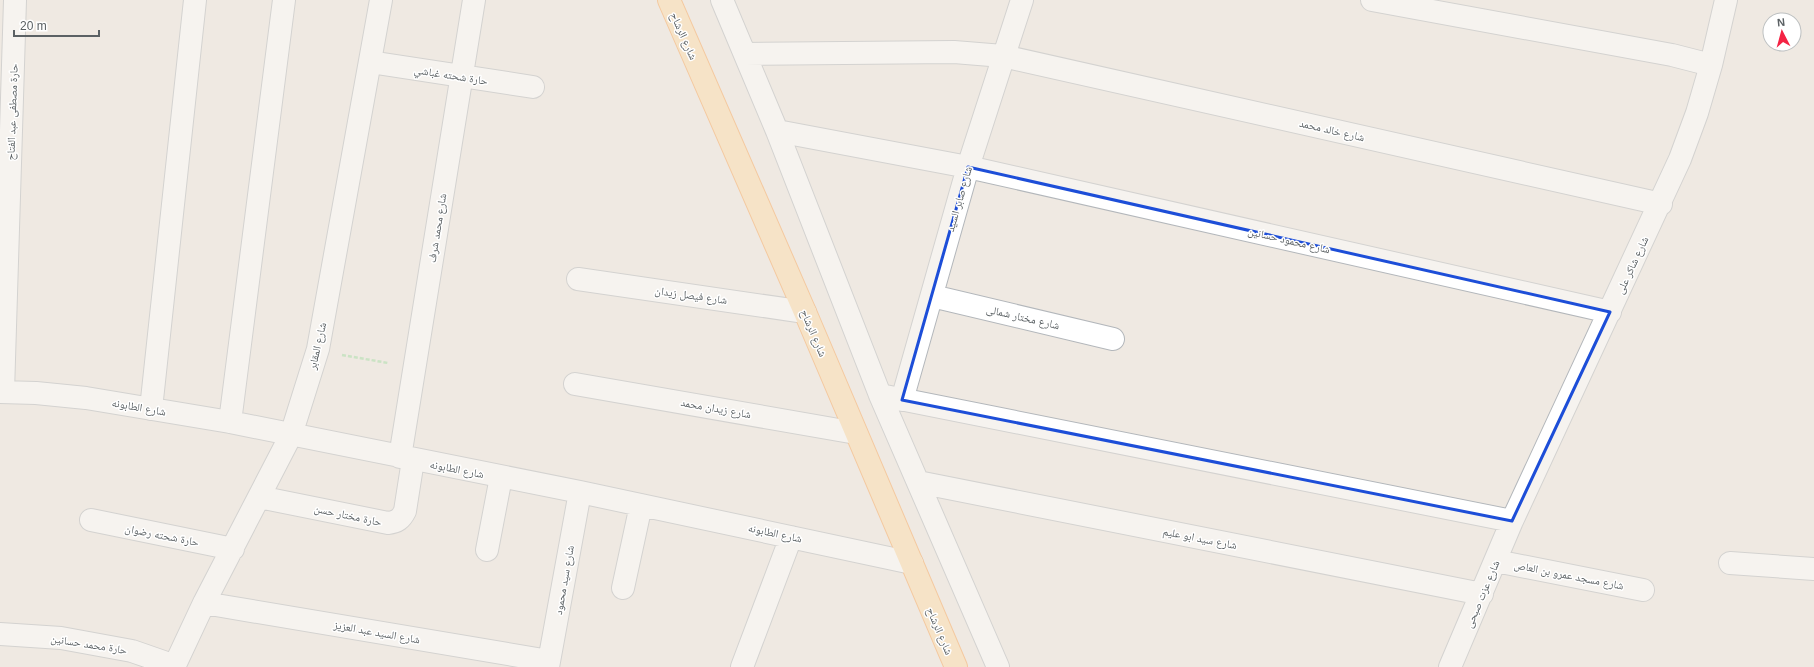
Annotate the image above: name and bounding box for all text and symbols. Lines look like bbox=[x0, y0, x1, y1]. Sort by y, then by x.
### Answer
street label: شارع الرشاح bbox=[667, 11, 700, 62]
scale bar bbox=[14, 12, 99, 38]
north arrow bbox=[1762, 12, 1802, 52]
text: N bbox=[1776, 16, 1786, 28]
text: 20 m bbox=[20, 19, 47, 33]
street label: حارة مصطفى عبد الفتاح bbox=[4, 63, 21, 161]
street label: حارة شحته غباشي bbox=[413, 63, 489, 90]
street label: شارع خالد محمد bbox=[1298, 117, 1366, 144]
street label: شارع صابر السيد bbox=[944, 165, 975, 233]
street label: شارع محمد شرف bbox=[426, 192, 449, 264]
street label: شارع محمود حسانين bbox=[1246, 225, 1331, 256]
street label: شارع شاكر على bbox=[1613, 234, 1651, 296]
street label: شارع فيصل زيدان bbox=[654, 284, 728, 307]
street label: شارع مختار شمالى bbox=[985, 303, 1061, 332]
street label: شارع الرشاح bbox=[798, 307, 829, 359]
street label: شارع المقابر bbox=[306, 321, 329, 372]
street label: شارع الطابونه bbox=[111, 396, 167, 419]
street label: شارع زيدان محمد bbox=[680, 396, 752, 421]
street label: شارع الطابونه bbox=[429, 458, 485, 481]
street label: حارة مختار حسن bbox=[313, 502, 383, 529]
street label: شارع الطابونه bbox=[747, 521, 803, 546]
street label: حارة شحته رضوان bbox=[124, 522, 200, 549]
street label: شارع سيد ابو عليم bbox=[1162, 525, 1238, 553]
street label: شارع سيد محمود bbox=[552, 544, 577, 616]
street label: شارع عزت صبحى bbox=[1462, 558, 1503, 630]
street label: شارع مسجد عمرو بن العاص bbox=[1513, 558, 1625, 593]
street label: شارع الرشاح bbox=[924, 605, 955, 657]
street label: شارع السيد عبد العزيز bbox=[332, 618, 421, 647]
street label: حارة محمد حسانين bbox=[50, 632, 128, 657]

